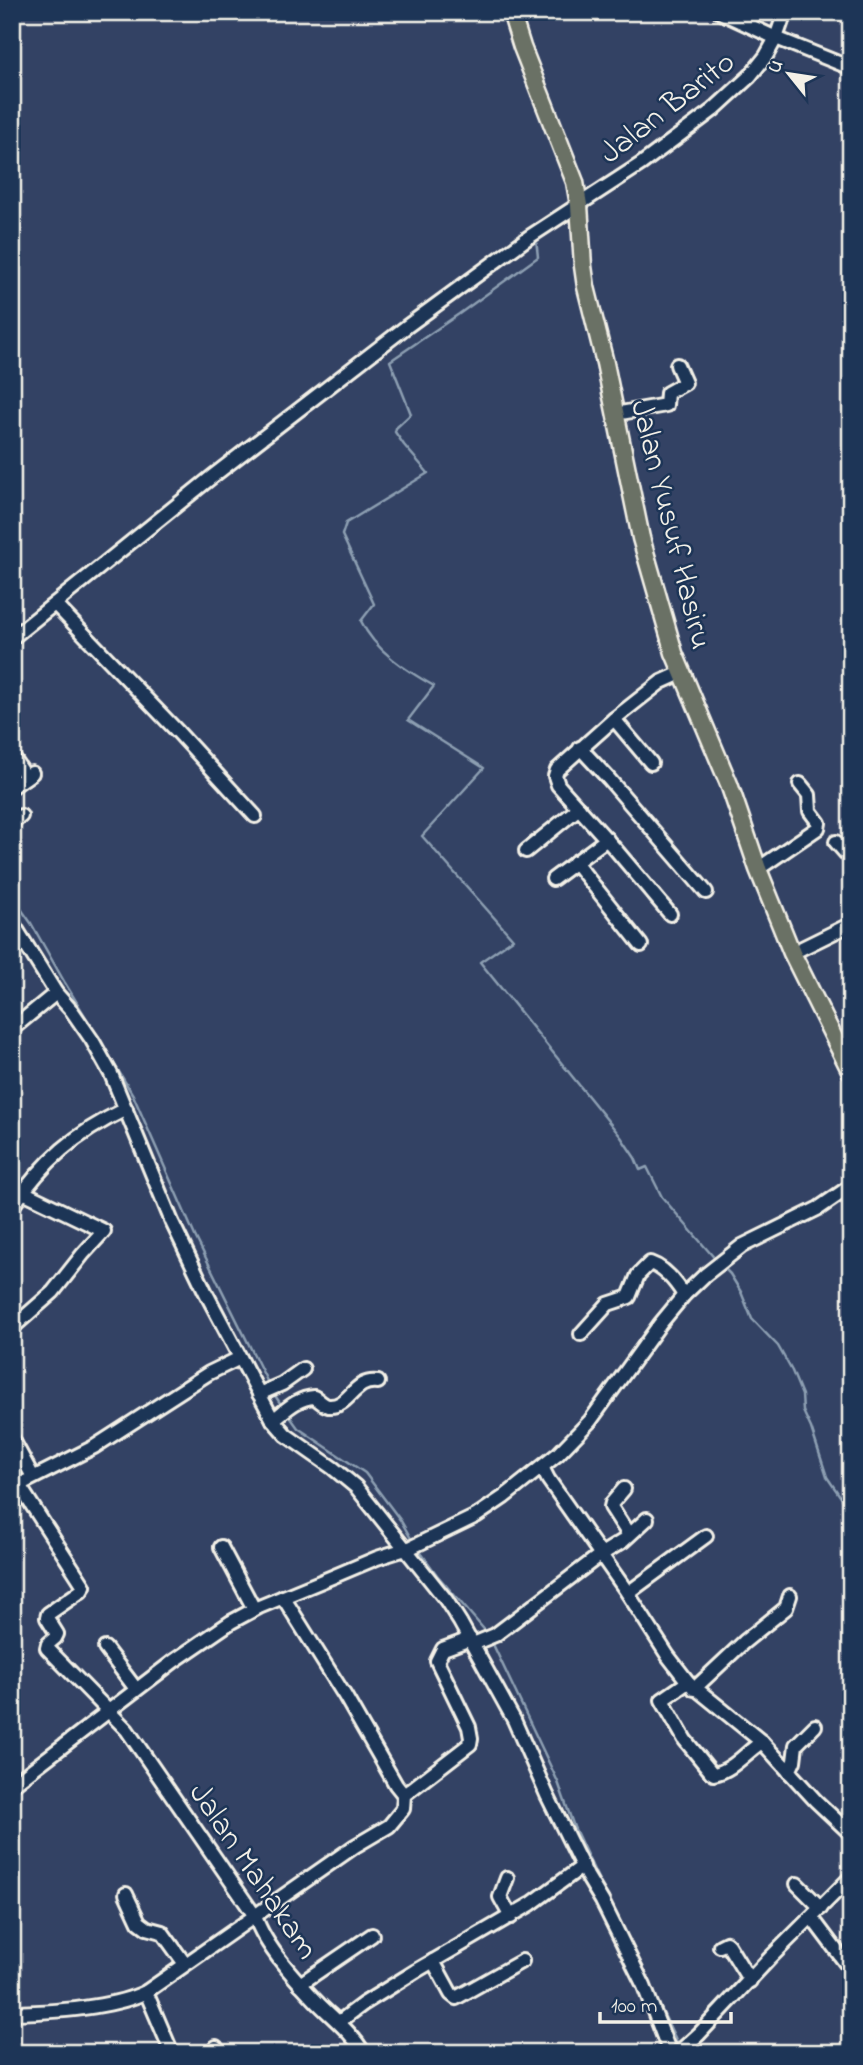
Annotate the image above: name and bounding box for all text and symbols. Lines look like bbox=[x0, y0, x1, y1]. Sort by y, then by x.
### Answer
north arrow bbox=[754, 38, 824, 108]
street label: Jalan Barito bbox=[590, 41, 746, 177]
text: U bbox=[762, 55, 791, 79]
street label: Jalan Yusuf Hasiru bbox=[616, 395, 723, 655]
street label: Jalan Mahakam bbox=[175, 1774, 329, 1970]
scale bar bbox=[600, 1981, 732, 2025]
text: 100 m bbox=[611, 1992, 657, 2022]

